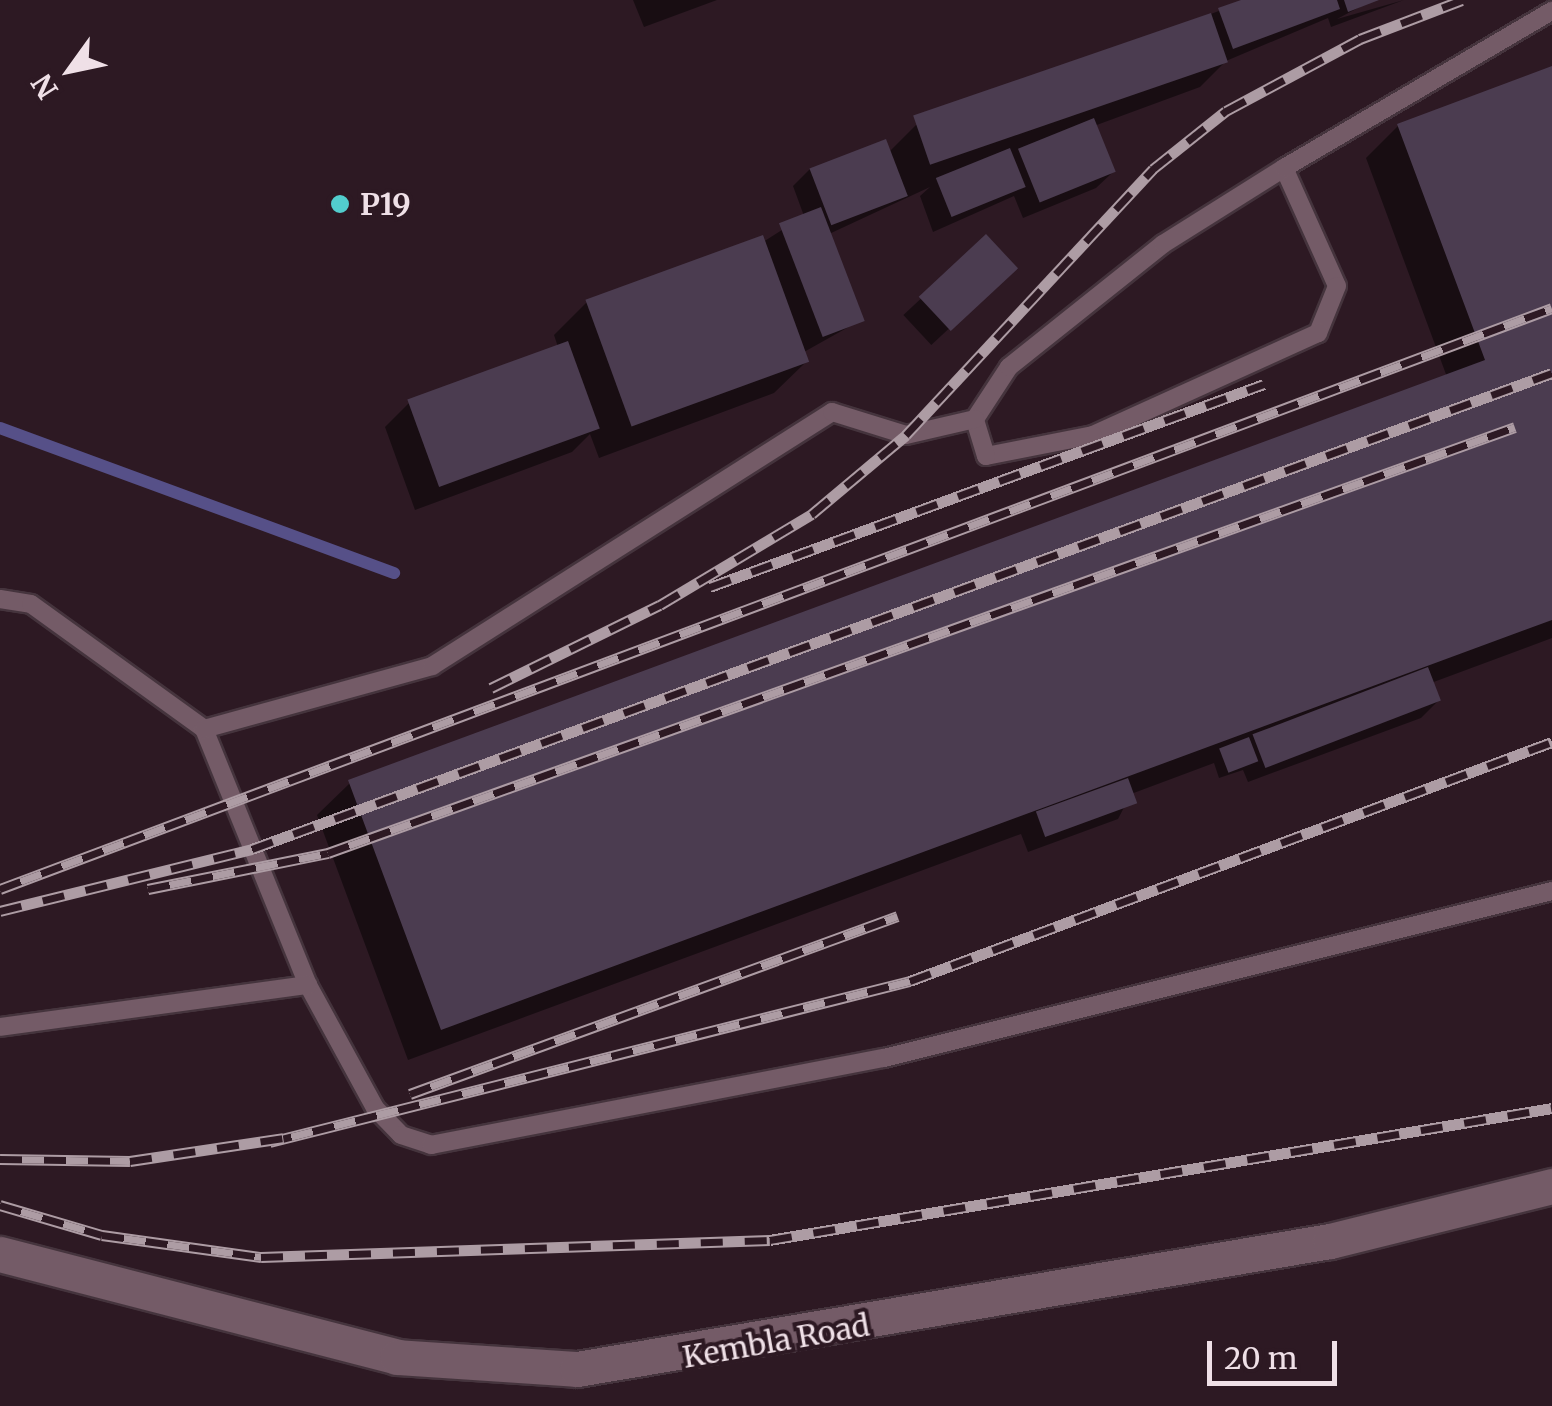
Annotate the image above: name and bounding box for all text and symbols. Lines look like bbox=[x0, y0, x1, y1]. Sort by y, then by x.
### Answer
north arrow bbox=[20, 20, 120, 120]
text: N bbox=[24, 67, 66, 105]
place label: P19 bbox=[360, 186, 411, 222]
marker: P19 bbox=[329, 193, 351, 215]
street label: Kembla Road bbox=[680, 1307, 872, 1375]
scale bar bbox=[1212, 1321, 1342, 1383]
text: 20 m bbox=[1224, 1339, 1297, 1377]

